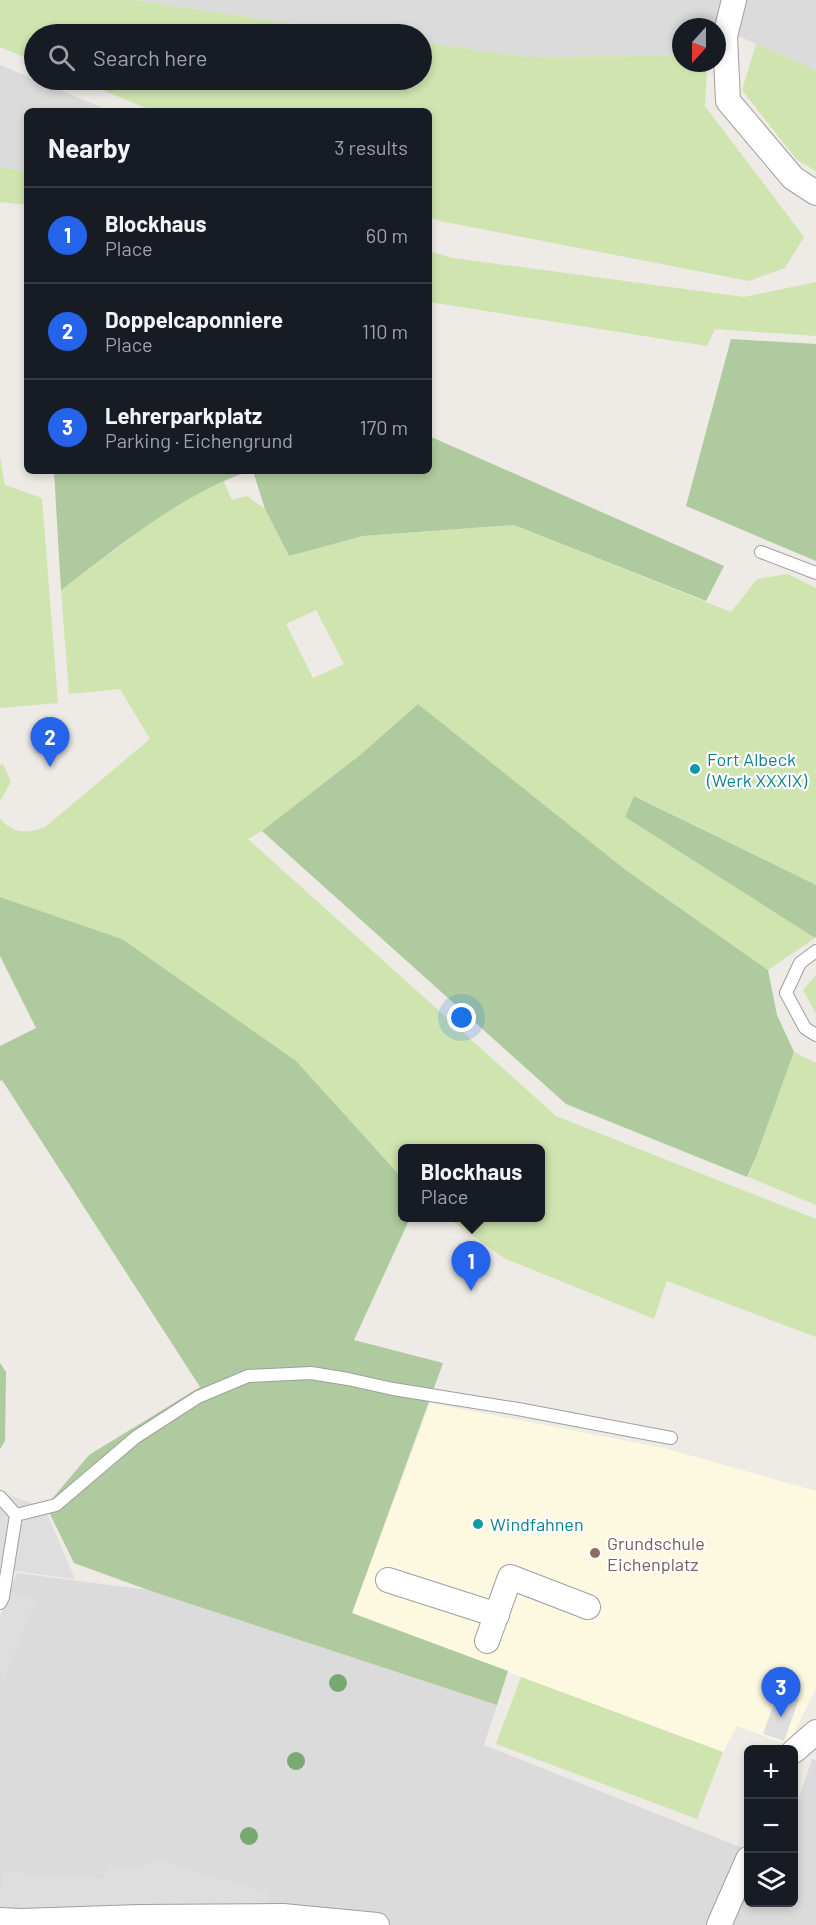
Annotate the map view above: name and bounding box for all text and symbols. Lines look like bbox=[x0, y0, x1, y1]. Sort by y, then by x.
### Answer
north arrow bbox=[672, 18, 726, 72]
search box bbox=[24, 24, 432, 90]
icon: search bbox=[45, 41, 78, 74]
text: Search here bbox=[93, 44, 207, 70]
text: Nearby bbox=[48, 132, 130, 163]
text: 3 results bbox=[334, 135, 408, 159]
text: Blockhaus bbox=[105, 210, 207, 236]
text: 1 bbox=[64, 223, 71, 247]
text: 60 m bbox=[366, 223, 408, 247]
text: Place bbox=[105, 236, 153, 260]
text: Doppelcaponniere bbox=[105, 306, 283, 332]
text: 2 bbox=[62, 319, 73, 343]
text: 110 m bbox=[362, 319, 408, 343]
text: Place bbox=[105, 332, 153, 356]
text: Lehrerparkplatz bbox=[105, 402, 262, 428]
text: 3 bbox=[62, 415, 73, 439]
text: 170 m bbox=[360, 415, 408, 439]
text: Parking · Eichengrund bbox=[105, 428, 293, 452]
pin: 2 bbox=[31, 718, 70, 767]
place label: Fort Albeck (Werk XXXIX) bbox=[706, 748, 807, 791]
marker: Fort Albeck (Werk XXXIX) bbox=[688, 762, 702, 776]
your location bbox=[447, 1003, 476, 1032]
popup bbox=[398, 1144, 545, 1222]
text: Blockhaus bbox=[421, 1158, 522, 1184]
text: Place bbox=[421, 1184, 468, 1208]
pin: 1 bbox=[452, 1242, 490, 1291]
place label: Windfahnen bbox=[490, 1513, 584, 1535]
marker: Windfahnen bbox=[471, 1517, 485, 1531]
place label: Grundschule Eichenplatz bbox=[607, 1532, 705, 1575]
marker: Grundschule Eichenplatz bbox=[588, 1546, 602, 1560]
pin: 3 bbox=[762, 1668, 800, 1717]
map controls bbox=[744, 1745, 798, 1907]
button: + bbox=[744, 1745, 798, 1799]
button: − bbox=[744, 1799, 798, 1853]
button: layers bbox=[744, 1853, 798, 1907]

